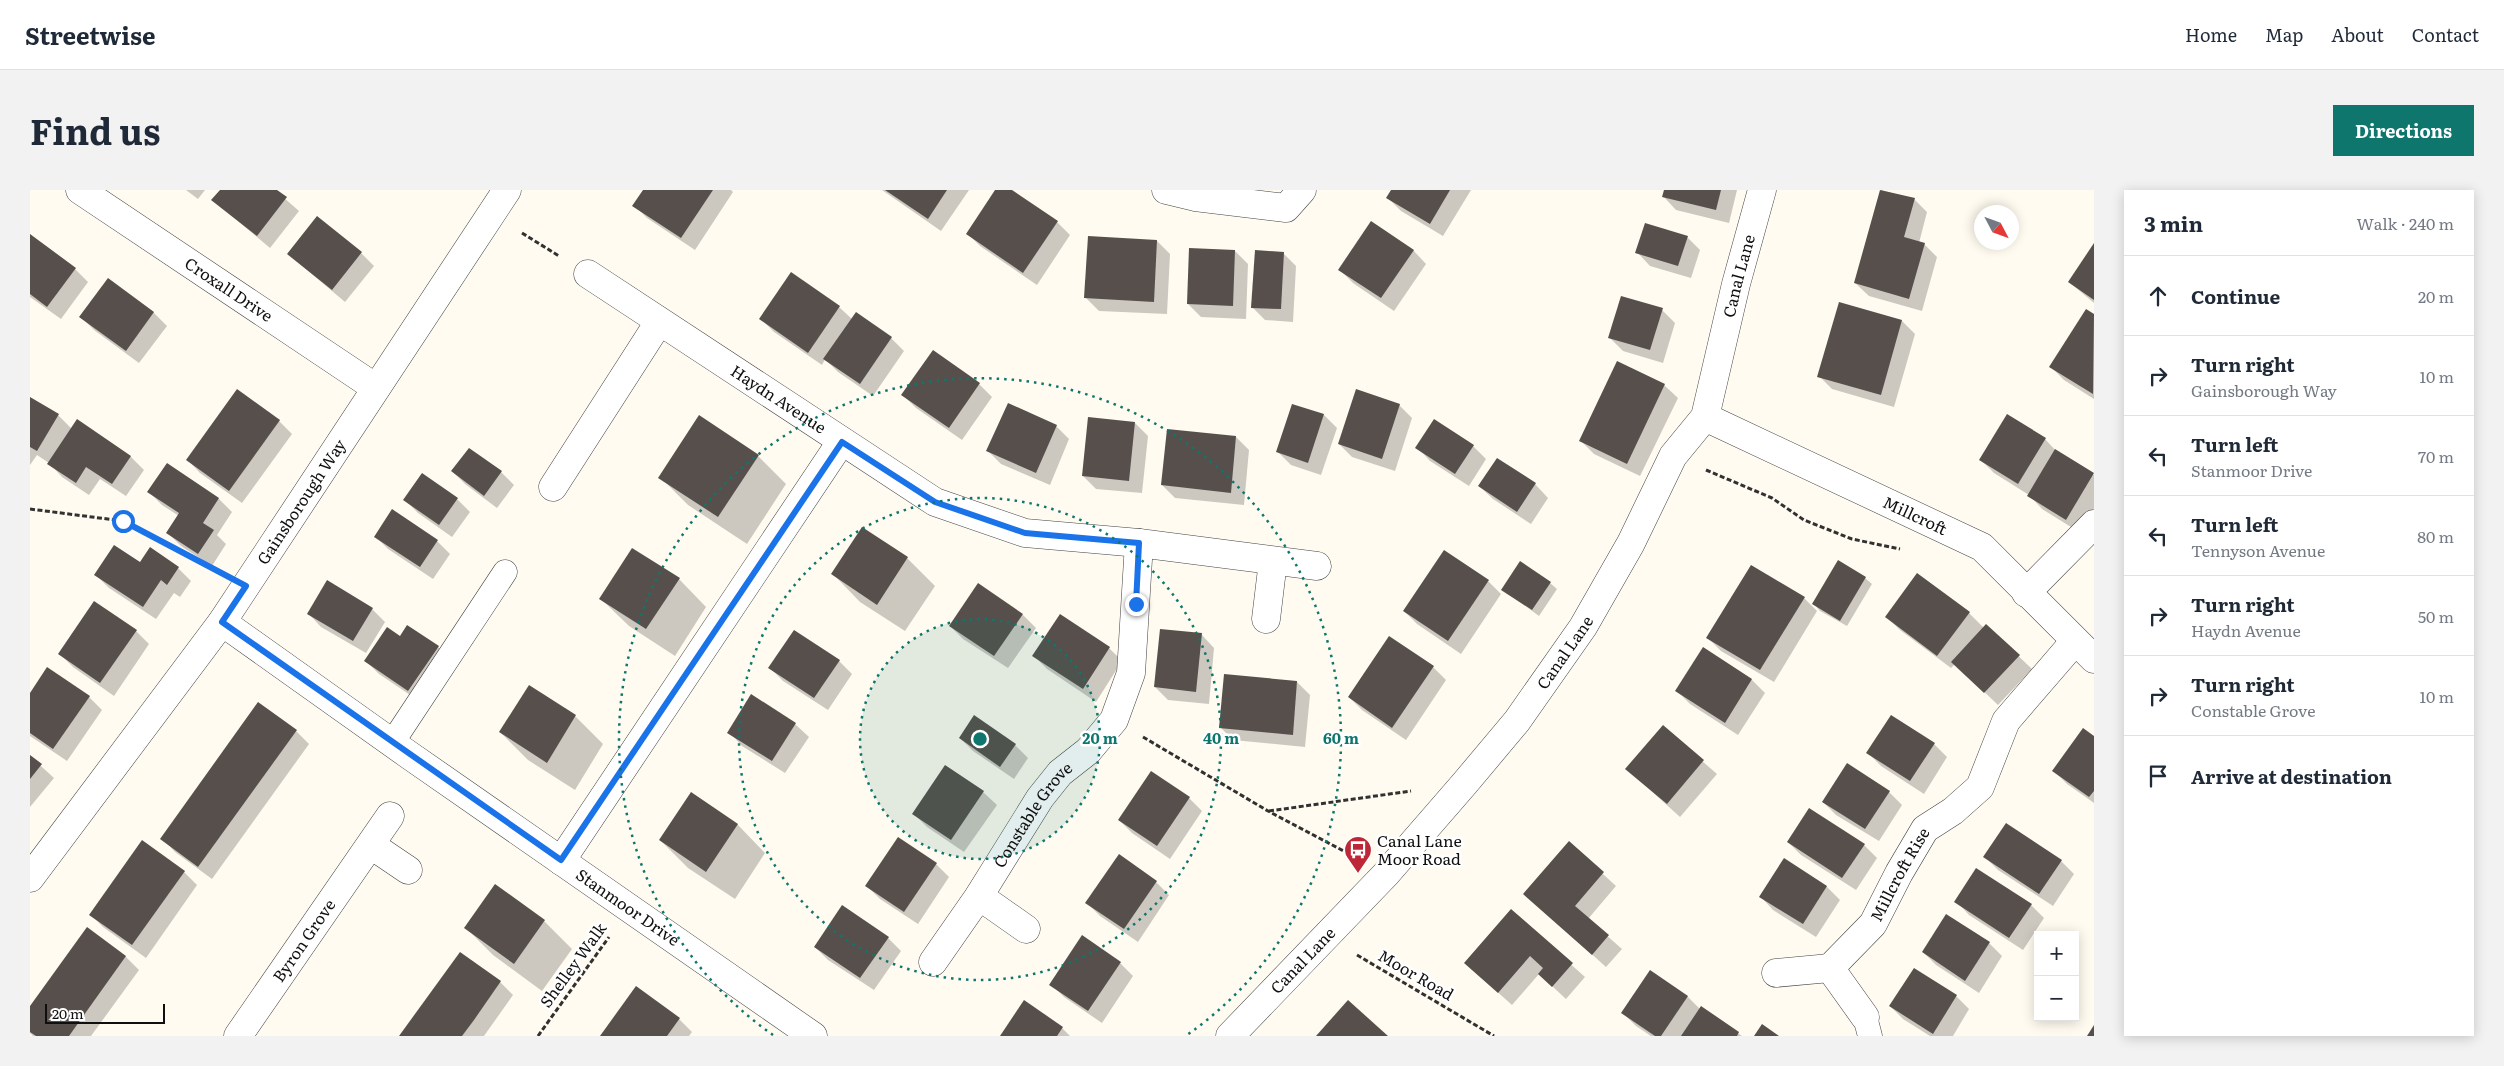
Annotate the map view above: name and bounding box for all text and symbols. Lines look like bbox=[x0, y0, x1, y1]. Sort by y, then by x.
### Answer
text: Streetwise bbox=[25, 17, 155, 52]
text: Home bbox=[2185, 21, 2237, 48]
text: Map bbox=[2265, 21, 2303, 48]
text: About bbox=[2331, 21, 2384, 48]
text: Contact bbox=[2412, 21, 2479, 48]
text: Find us bbox=[30, 104, 160, 156]
button: Directions bbox=[2333, 105, 2474, 156]
north arrow bbox=[1974, 205, 2019, 250]
text: 3 min bbox=[2144, 207, 2203, 238]
text: Walk · 240 m bbox=[2356, 211, 2454, 235]
street label: Canal Lane bbox=[1716, 232, 1760, 320]
street label: Croxall Drive bbox=[181, 251, 278, 327]
icon: ahead bbox=[2144, 282, 2172, 310]
text: Continue bbox=[2191, 282, 2280, 310]
text: 20 m bbox=[2418, 284, 2454, 308]
text: Turn right bbox=[2191, 350, 2295, 378]
street label: Haydn Avenue bbox=[727, 358, 832, 439]
icon: right bbox=[2144, 362, 2172, 390]
text: 10 m bbox=[2420, 364, 2454, 388]
text: Gainsborough Way bbox=[2191, 378, 2337, 402]
text: Turn left bbox=[2191, 430, 2278, 458]
street label: Gainsborough Way bbox=[250, 433, 351, 569]
icon: left bbox=[2144, 442, 2172, 470]
text: 70 m bbox=[2418, 444, 2454, 468]
text: Stanmoor Drive bbox=[2191, 458, 2312, 482]
street label: Millcroft bbox=[1879, 489, 1952, 540]
route start bbox=[112, 510, 135, 533]
text: Turn left bbox=[2191, 510, 2278, 538]
icon: left bbox=[2144, 522, 2172, 550]
text: 80 m bbox=[2417, 524, 2454, 548]
text: Tennyson Avenue bbox=[2191, 538, 2325, 562]
text: Turn right bbox=[2191, 590, 2295, 618]
route end bbox=[1125, 593, 1148, 616]
icon: right bbox=[2144, 602, 2172, 630]
text: 50 m bbox=[2418, 604, 2454, 628]
street label: Canal Lane bbox=[1530, 611, 1598, 694]
text: Haydn Avenue bbox=[2191, 618, 2301, 642]
text: Turn right bbox=[2191, 670, 2295, 698]
icon: right bbox=[2144, 682, 2172, 710]
text: 10 m bbox=[2420, 684, 2454, 708]
text: Constable Grove bbox=[2191, 698, 2315, 722]
text: 20 m bbox=[1082, 726, 1118, 749]
text: 40 m bbox=[1203, 726, 1239, 749]
text: 60 m bbox=[1323, 726, 1359, 749]
centre of rings bbox=[971, 730, 989, 748]
street label: Constable Grove bbox=[987, 755, 1077, 872]
icon: arrive bbox=[2144, 762, 2172, 790]
text: Arrive at destination bbox=[2191, 762, 2392, 790]
street label: Millcroft Rise bbox=[1863, 822, 1934, 925]
place label: Canal Lane Moor Road bbox=[1377, 828, 1462, 870]
bus stop icon: Canal Lane Moor Road bbox=[1343, 835, 1373, 874]
street label: Stanmoor Drive bbox=[572, 862, 685, 951]
street label: Byron Grove bbox=[266, 894, 340, 986]
street label: Shelley Walk bbox=[533, 917, 611, 1012]
street label: Canal Lane bbox=[1264, 921, 1340, 999]
map controls bbox=[2034, 931, 2079, 1021]
button: + bbox=[2034, 931, 2079, 976]
street label: Moor Road bbox=[1374, 943, 1459, 1006]
button: − bbox=[2034, 976, 2079, 1021]
scale bar bbox=[45, 1001, 165, 1024]
text: 20 m bbox=[52, 1003, 84, 1023]

